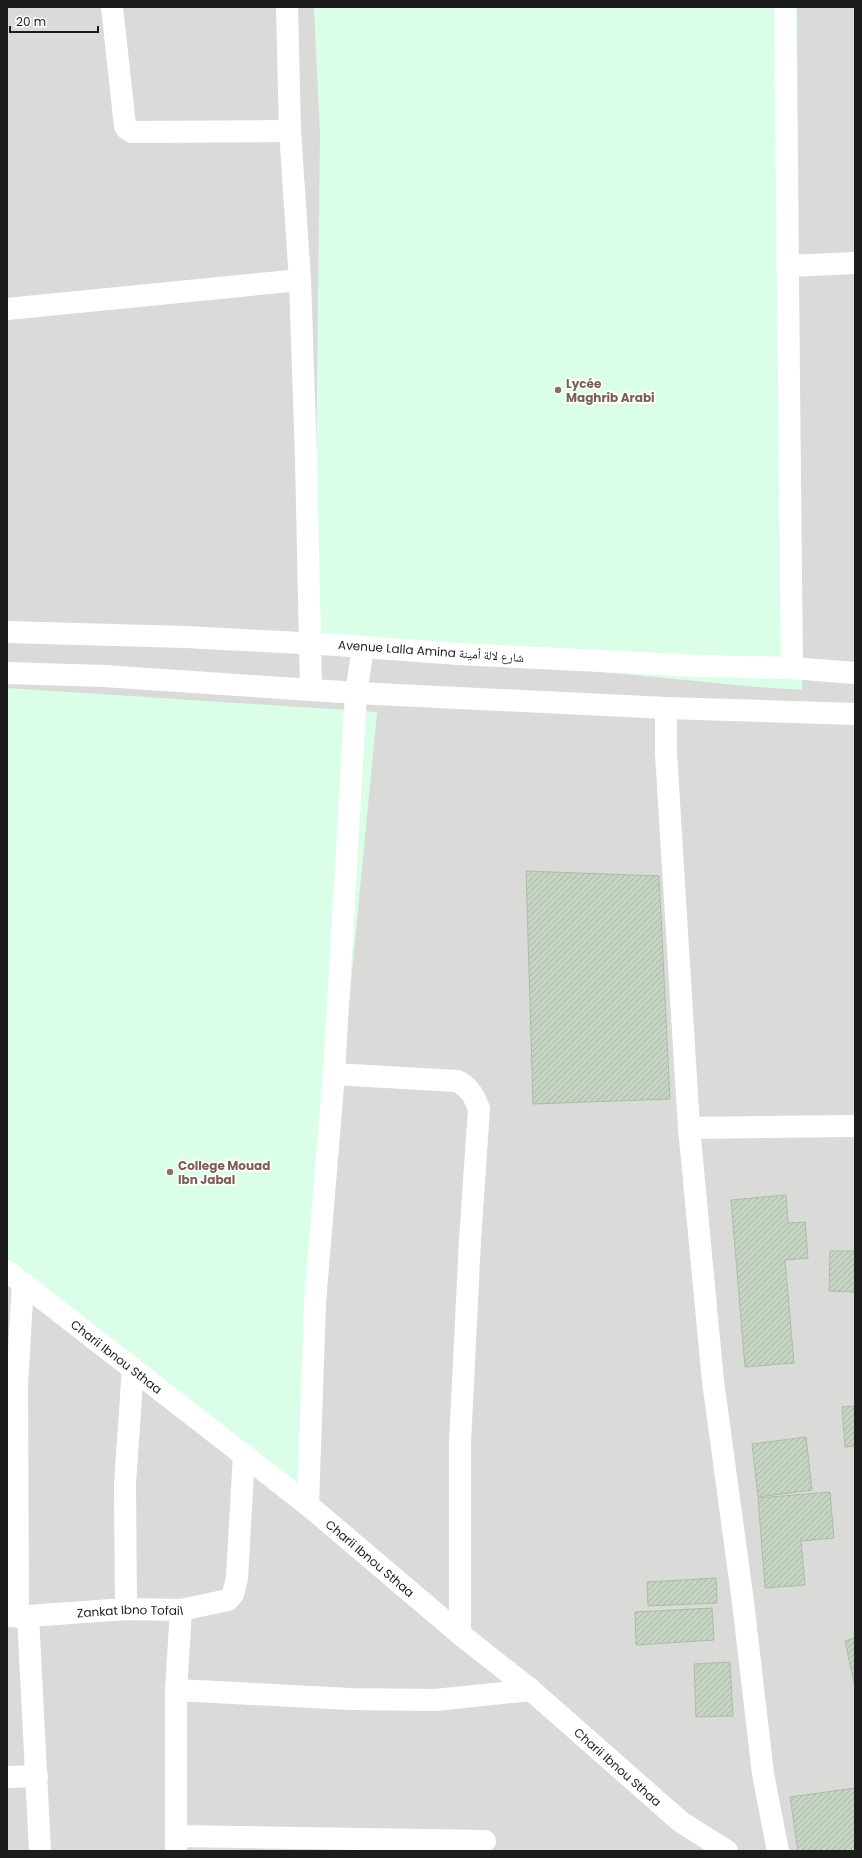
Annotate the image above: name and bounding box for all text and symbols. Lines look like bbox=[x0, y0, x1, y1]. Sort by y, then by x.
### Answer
scale bar bbox=[10, 8, 98, 34]
text: 20 m bbox=[16, 13, 46, 30]
place label: Lycée Maghrib Arabi bbox=[566, 375, 655, 406]
marker: Lycée Maghrib Arabi bbox=[553, 385, 563, 395]
street label: Avenue Lalla Amina شارع لالة أمينة bbox=[338, 636, 525, 666]
place label: College Mouad Ibn Jabal bbox=[178, 1157, 270, 1188]
marker: College Mouad Ibn Jabal bbox=[165, 1167, 175, 1177]
street label: Charii Ibnou Sthaa bbox=[68, 1315, 166, 1397]
street label: Charii Ibnou Sthaa bbox=[322, 1515, 418, 1600]
street label: Zankat Ibno Tofail bbox=[76, 1600, 185, 1621]
street label: Charii Ibnou Sthaa bbox=[571, 1723, 665, 1810]

